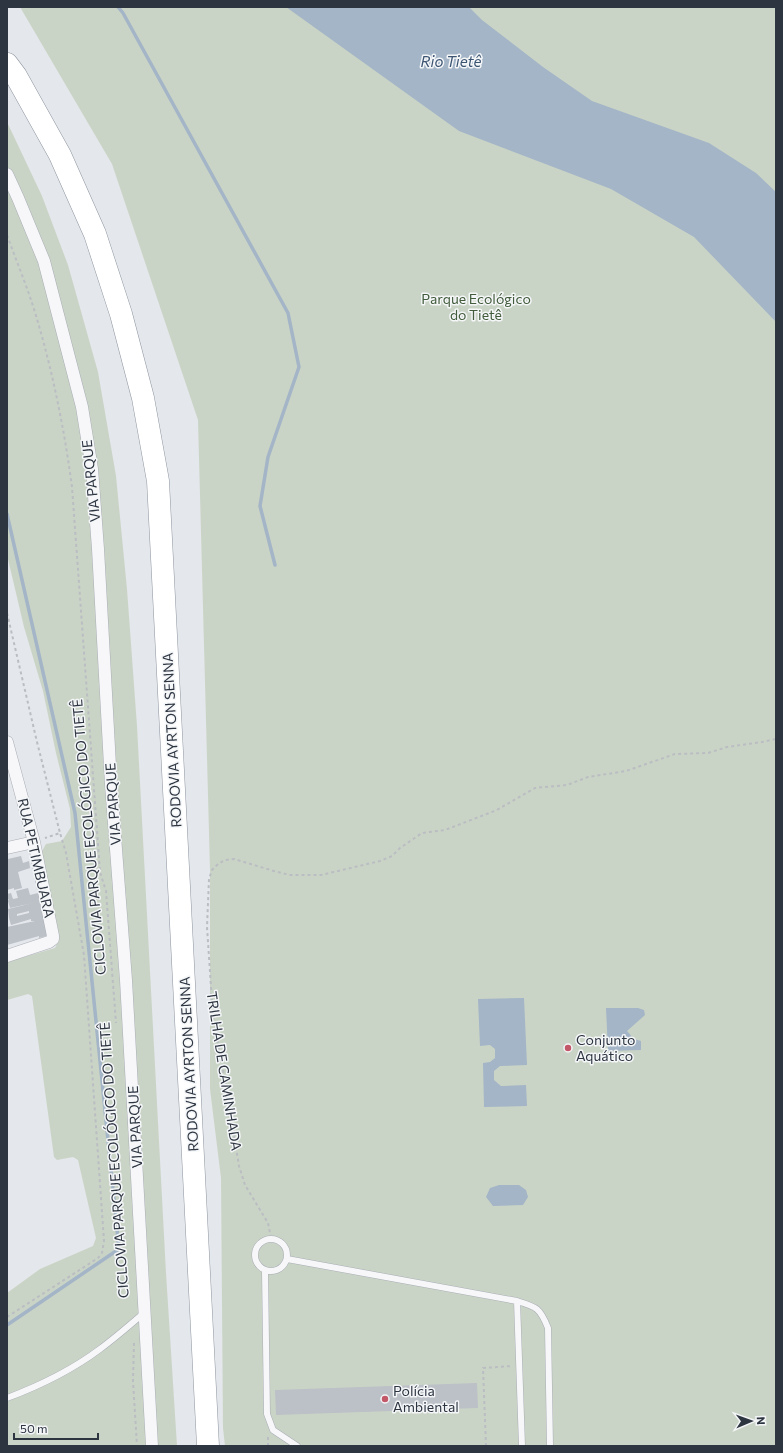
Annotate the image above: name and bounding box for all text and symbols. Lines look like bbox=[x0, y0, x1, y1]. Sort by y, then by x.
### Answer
water label: Rio Tietê bbox=[421, 52, 482, 70]
park label: Parque Ecológico do Tietê bbox=[421, 290, 531, 323]
street label: VIA PARQUE bbox=[78, 439, 103, 523]
street label: RODOVIA AYRTON SENNA bbox=[158, 652, 185, 828]
street label: CICLOVIA PARQUE ECOLÓGICO DO TIETÊ bbox=[68, 698, 109, 976]
street label: VIA PARQUE bbox=[101, 762, 124, 846]
street label: RUA PETIMBUARA bbox=[14, 796, 59, 920]
street label: RODOVIA AYRTON SENNA bbox=[175, 976, 202, 1152]
street label: TRILHA DE CAMINHADA bbox=[203, 990, 246, 1152]
street label: CICLOVIA PARQUE ECOLÓGICO DO TIETÊ bbox=[95, 1021, 132, 1299]
place label: Conjunto Aquático bbox=[576, 1031, 635, 1064]
marker: Conjunto Aquático bbox=[563, 1043, 573, 1053]
street label: VIA PARQUE bbox=[124, 1085, 145, 1169]
place label: Polícia Ambiental bbox=[393, 1382, 459, 1415]
marker: Polícia Ambiental bbox=[380, 1394, 390, 1404]
north arrow bbox=[731, 1401, 771, 1441]
scale bar bbox=[14, 1415, 98, 1441]
text: N bbox=[755, 1416, 768, 1425]
text: 50 m bbox=[20, 1421, 48, 1435]

